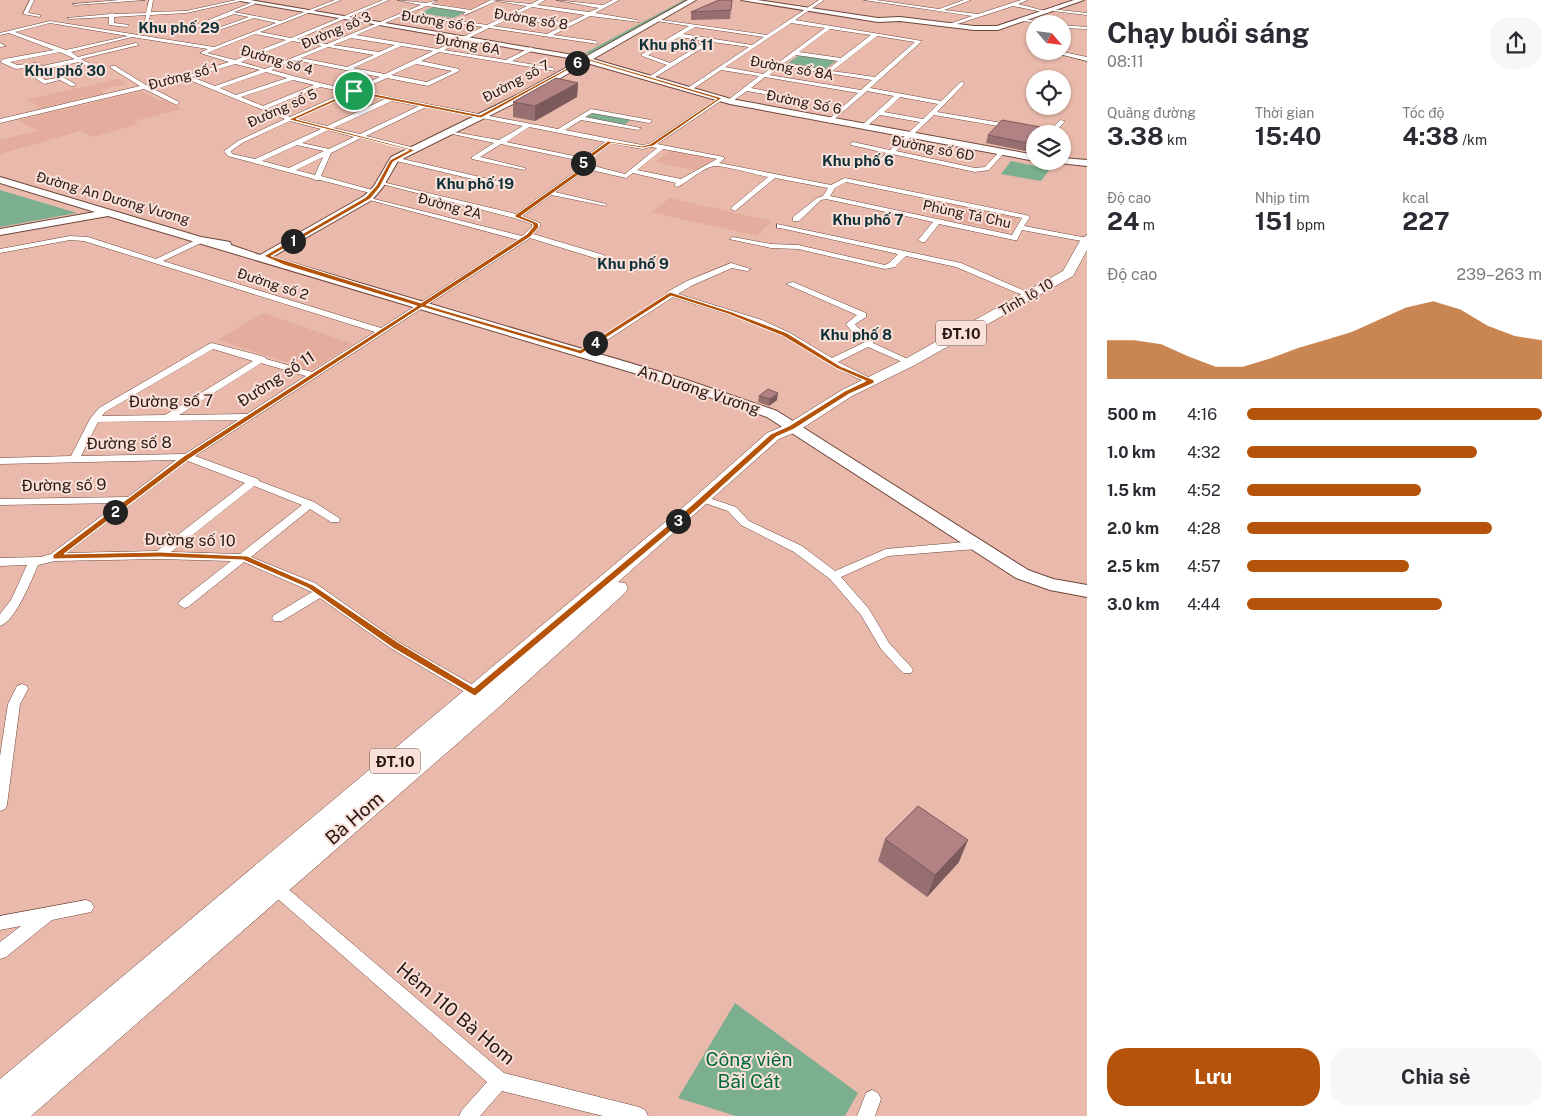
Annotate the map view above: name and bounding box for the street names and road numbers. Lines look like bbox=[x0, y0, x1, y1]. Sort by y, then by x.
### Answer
street label: Đường số 8 bbox=[493, 5, 569, 33]
street label: Đường số 6 bbox=[400, 7, 476, 35]
street label: Đường số 3 bbox=[299, 8, 374, 52]
street label: Đường 6A bbox=[434, 30, 502, 58]
street label: Đường số 4 bbox=[239, 42, 315, 78]
street label: Đường số 8A bbox=[749, 53, 835, 83]
street label: Đường số 7 bbox=[480, 57, 552, 105]
street label: Đường số 1 bbox=[146, 59, 220, 93]
street label: Đường số 5 bbox=[245, 86, 319, 130]
street label: Đường Số 6 bbox=[765, 87, 843, 117]
street label: Đường số 6D bbox=[890, 132, 976, 164]
street label: Đường An Dương Vương bbox=[34, 168, 192, 228]
street label: Đường 2A bbox=[416, 190, 484, 222]
street label: Phùng Tá Chu bbox=[921, 197, 1013, 231]
street label: Đường số 2 bbox=[235, 265, 311, 303]
street label: Tỉnh lộ 10 bbox=[996, 275, 1056, 319]
road number: ĐT.10 bbox=[936, 320, 986, 346]
street label: Đường số 11 bbox=[234, 347, 318, 411]
street label: An Dương Vương bbox=[635, 361, 763, 419]
street label: Đường số 7 bbox=[129, 391, 213, 411]
street label: Đường số 8 bbox=[86, 433, 172, 453]
street label: Đường số 9 bbox=[21, 475, 107, 495]
street label: Đường số 10 bbox=[144, 530, 236, 550]
road number: ĐT.10 bbox=[370, 748, 420, 774]
street label: Bà Hom bbox=[321, 787, 387, 849]
street label: Hẻm 110 Bà Hom bbox=[392, 957, 520, 1069]

